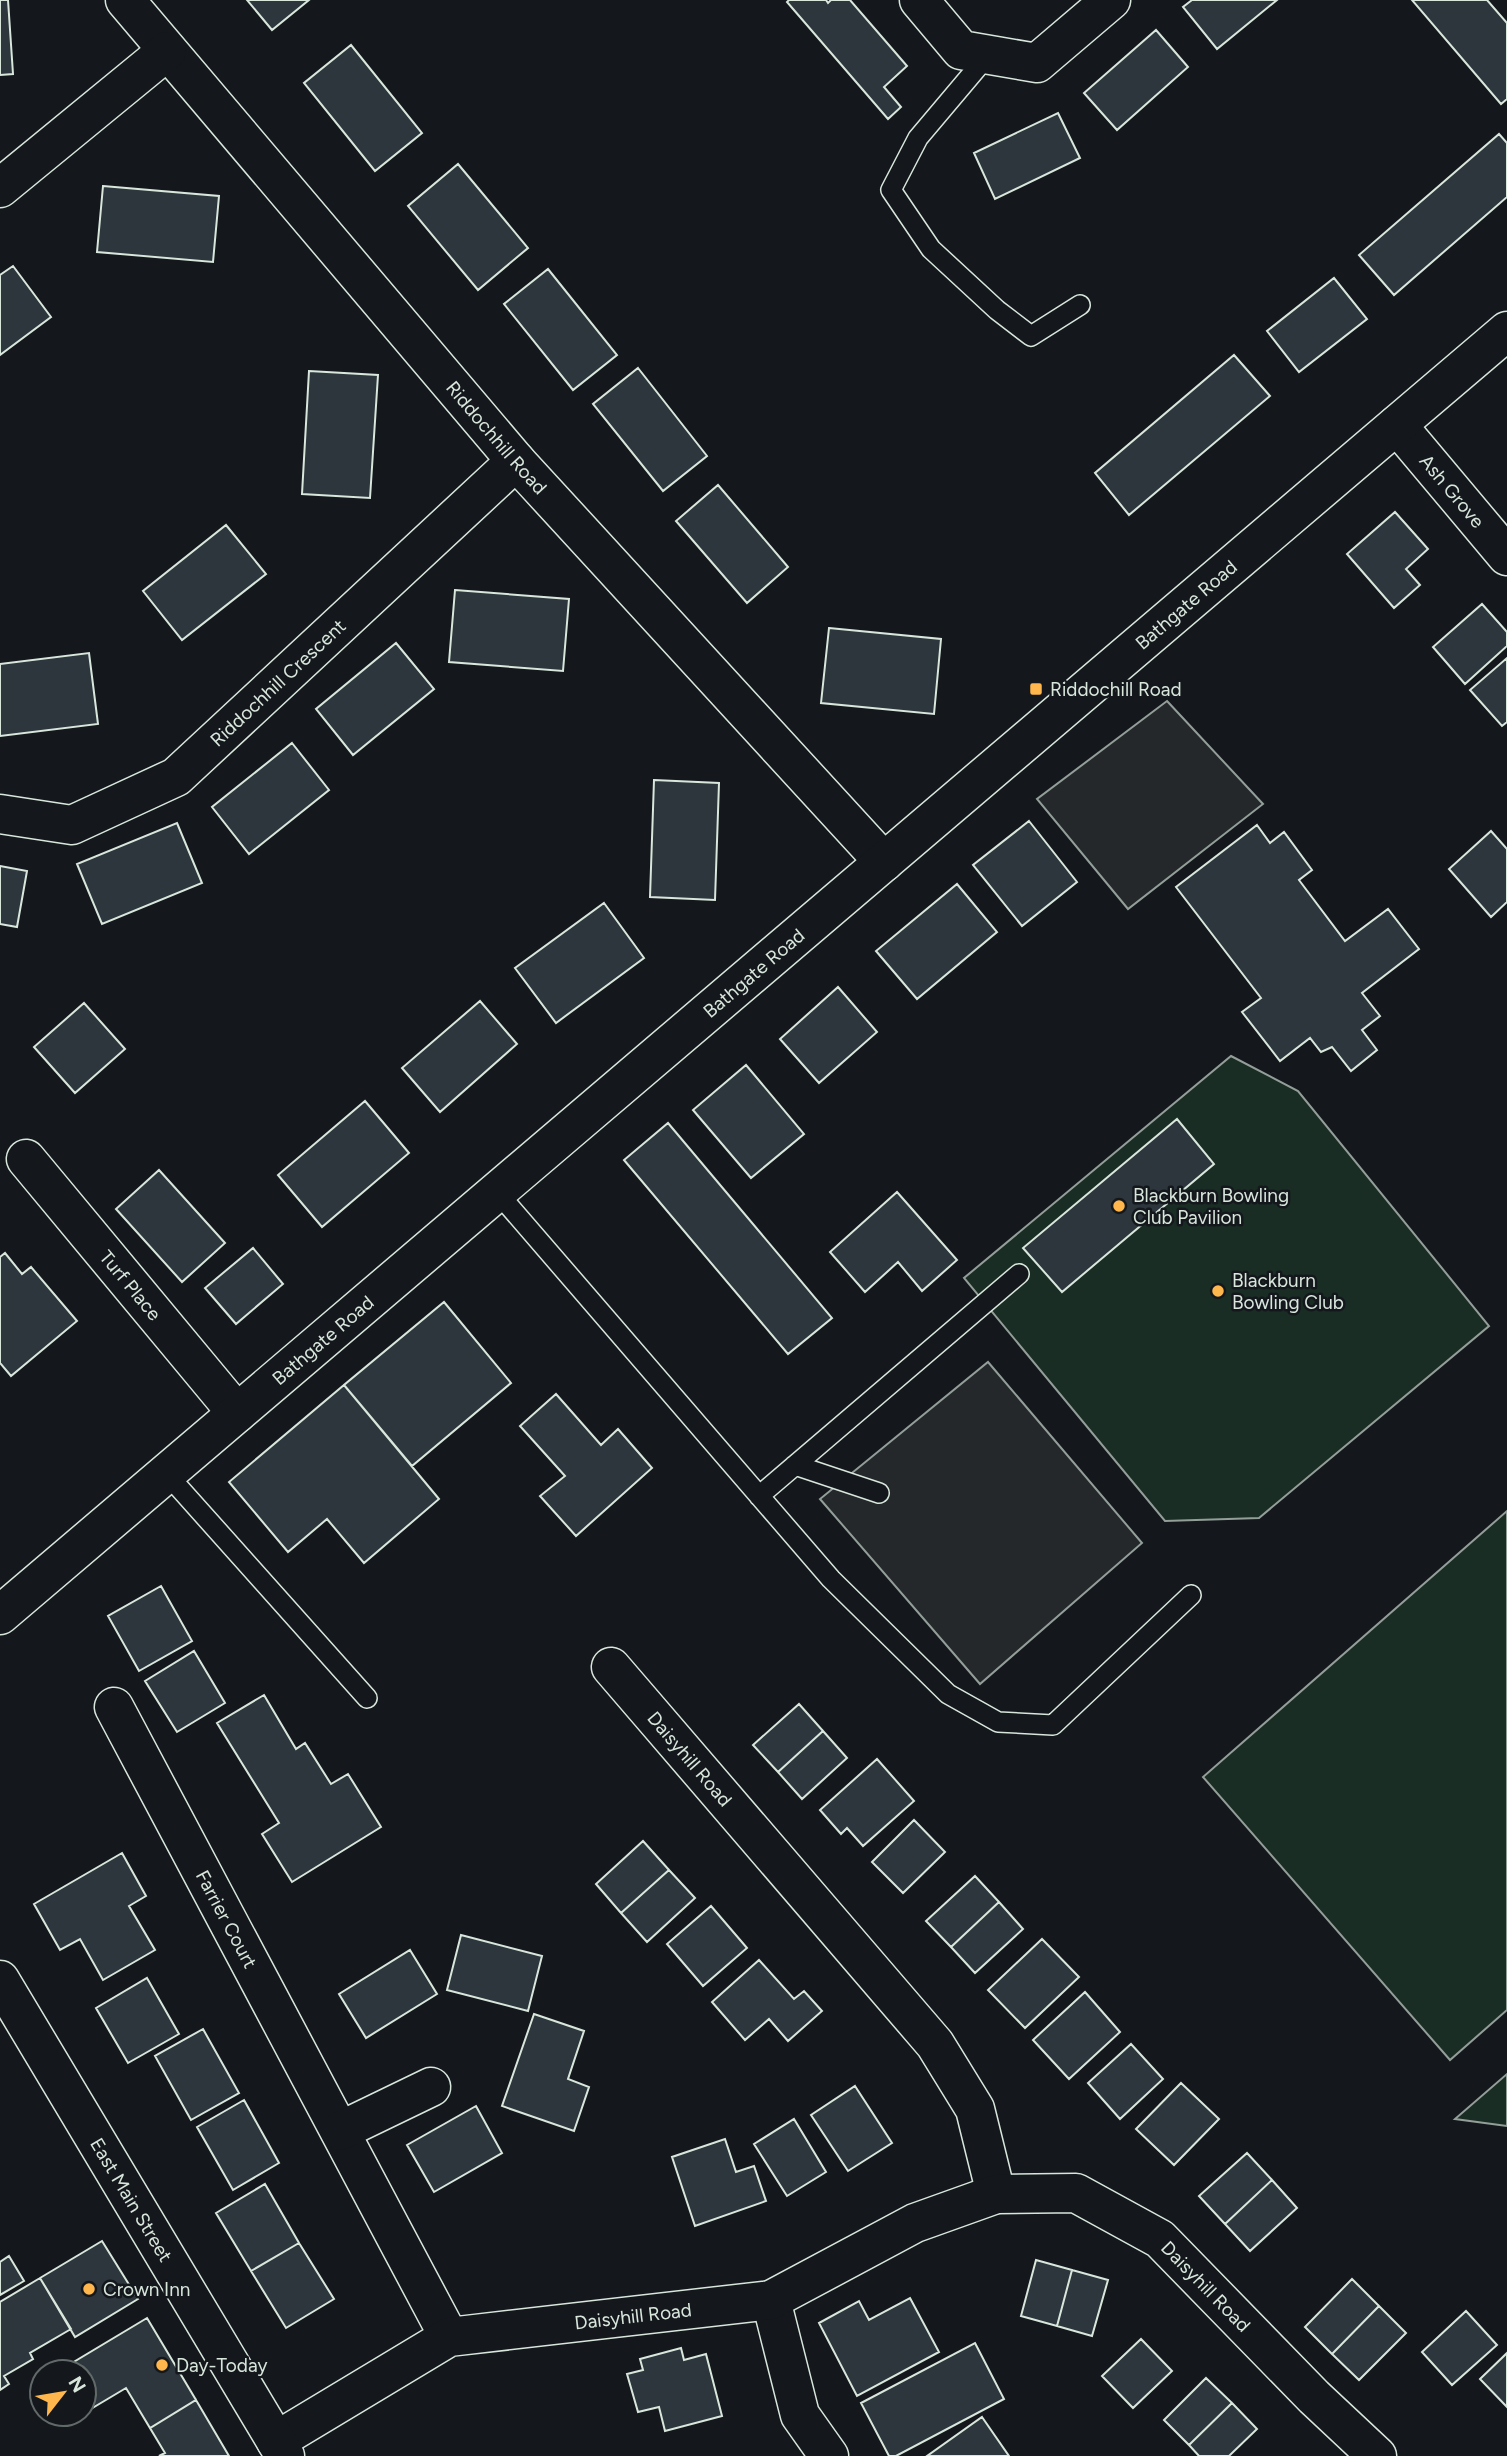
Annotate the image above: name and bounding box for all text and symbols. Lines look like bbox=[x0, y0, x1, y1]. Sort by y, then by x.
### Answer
street label: Riddochhill Road bbox=[441, 376, 552, 499]
street label: Ash Grove bbox=[1415, 450, 1489, 533]
street label: Bathgate Road bbox=[1131, 555, 1242, 655]
street label: Riddochhill Crescent bbox=[205, 615, 350, 751]
place label: Riddochill Road bbox=[1050, 678, 1182, 701]
marker: Riddochill Road bbox=[1028, 681, 1044, 697]
street label: Bathgate Road bbox=[698, 924, 809, 1023]
place label: Blackburn Bowling Club Pavilion bbox=[1133, 1184, 1289, 1229]
marker: Blackburn Bowling Club Pavilion bbox=[1111, 1198, 1127, 1214]
street label: Turf Place bbox=[95, 1246, 166, 1325]
place label: Blackburn Bowling Club bbox=[1232, 1269, 1344, 1314]
marker: Blackburn Bowling Club bbox=[1210, 1283, 1226, 1299]
street label: Bathgate Road bbox=[268, 1291, 378, 1390]
street label: Daisyhill Road bbox=[642, 1707, 737, 1811]
street label: Farrier Court bbox=[191, 1866, 262, 1972]
street label: East Main Street bbox=[85, 2134, 177, 2266]
street label: Daisyhill Road bbox=[1156, 2236, 1255, 2337]
place label: Crown Inn bbox=[103, 2278, 190, 2301]
marker: Crown Inn bbox=[81, 2281, 97, 2297]
street label: Daisyhill Road bbox=[573, 2298, 693, 2335]
place label: Day-Today bbox=[176, 2354, 268, 2377]
marker: Day-Today bbox=[154, 2357, 170, 2373]
north arrow bbox=[28, 2358, 98, 2428]
text: N bbox=[64, 2372, 91, 2397]

